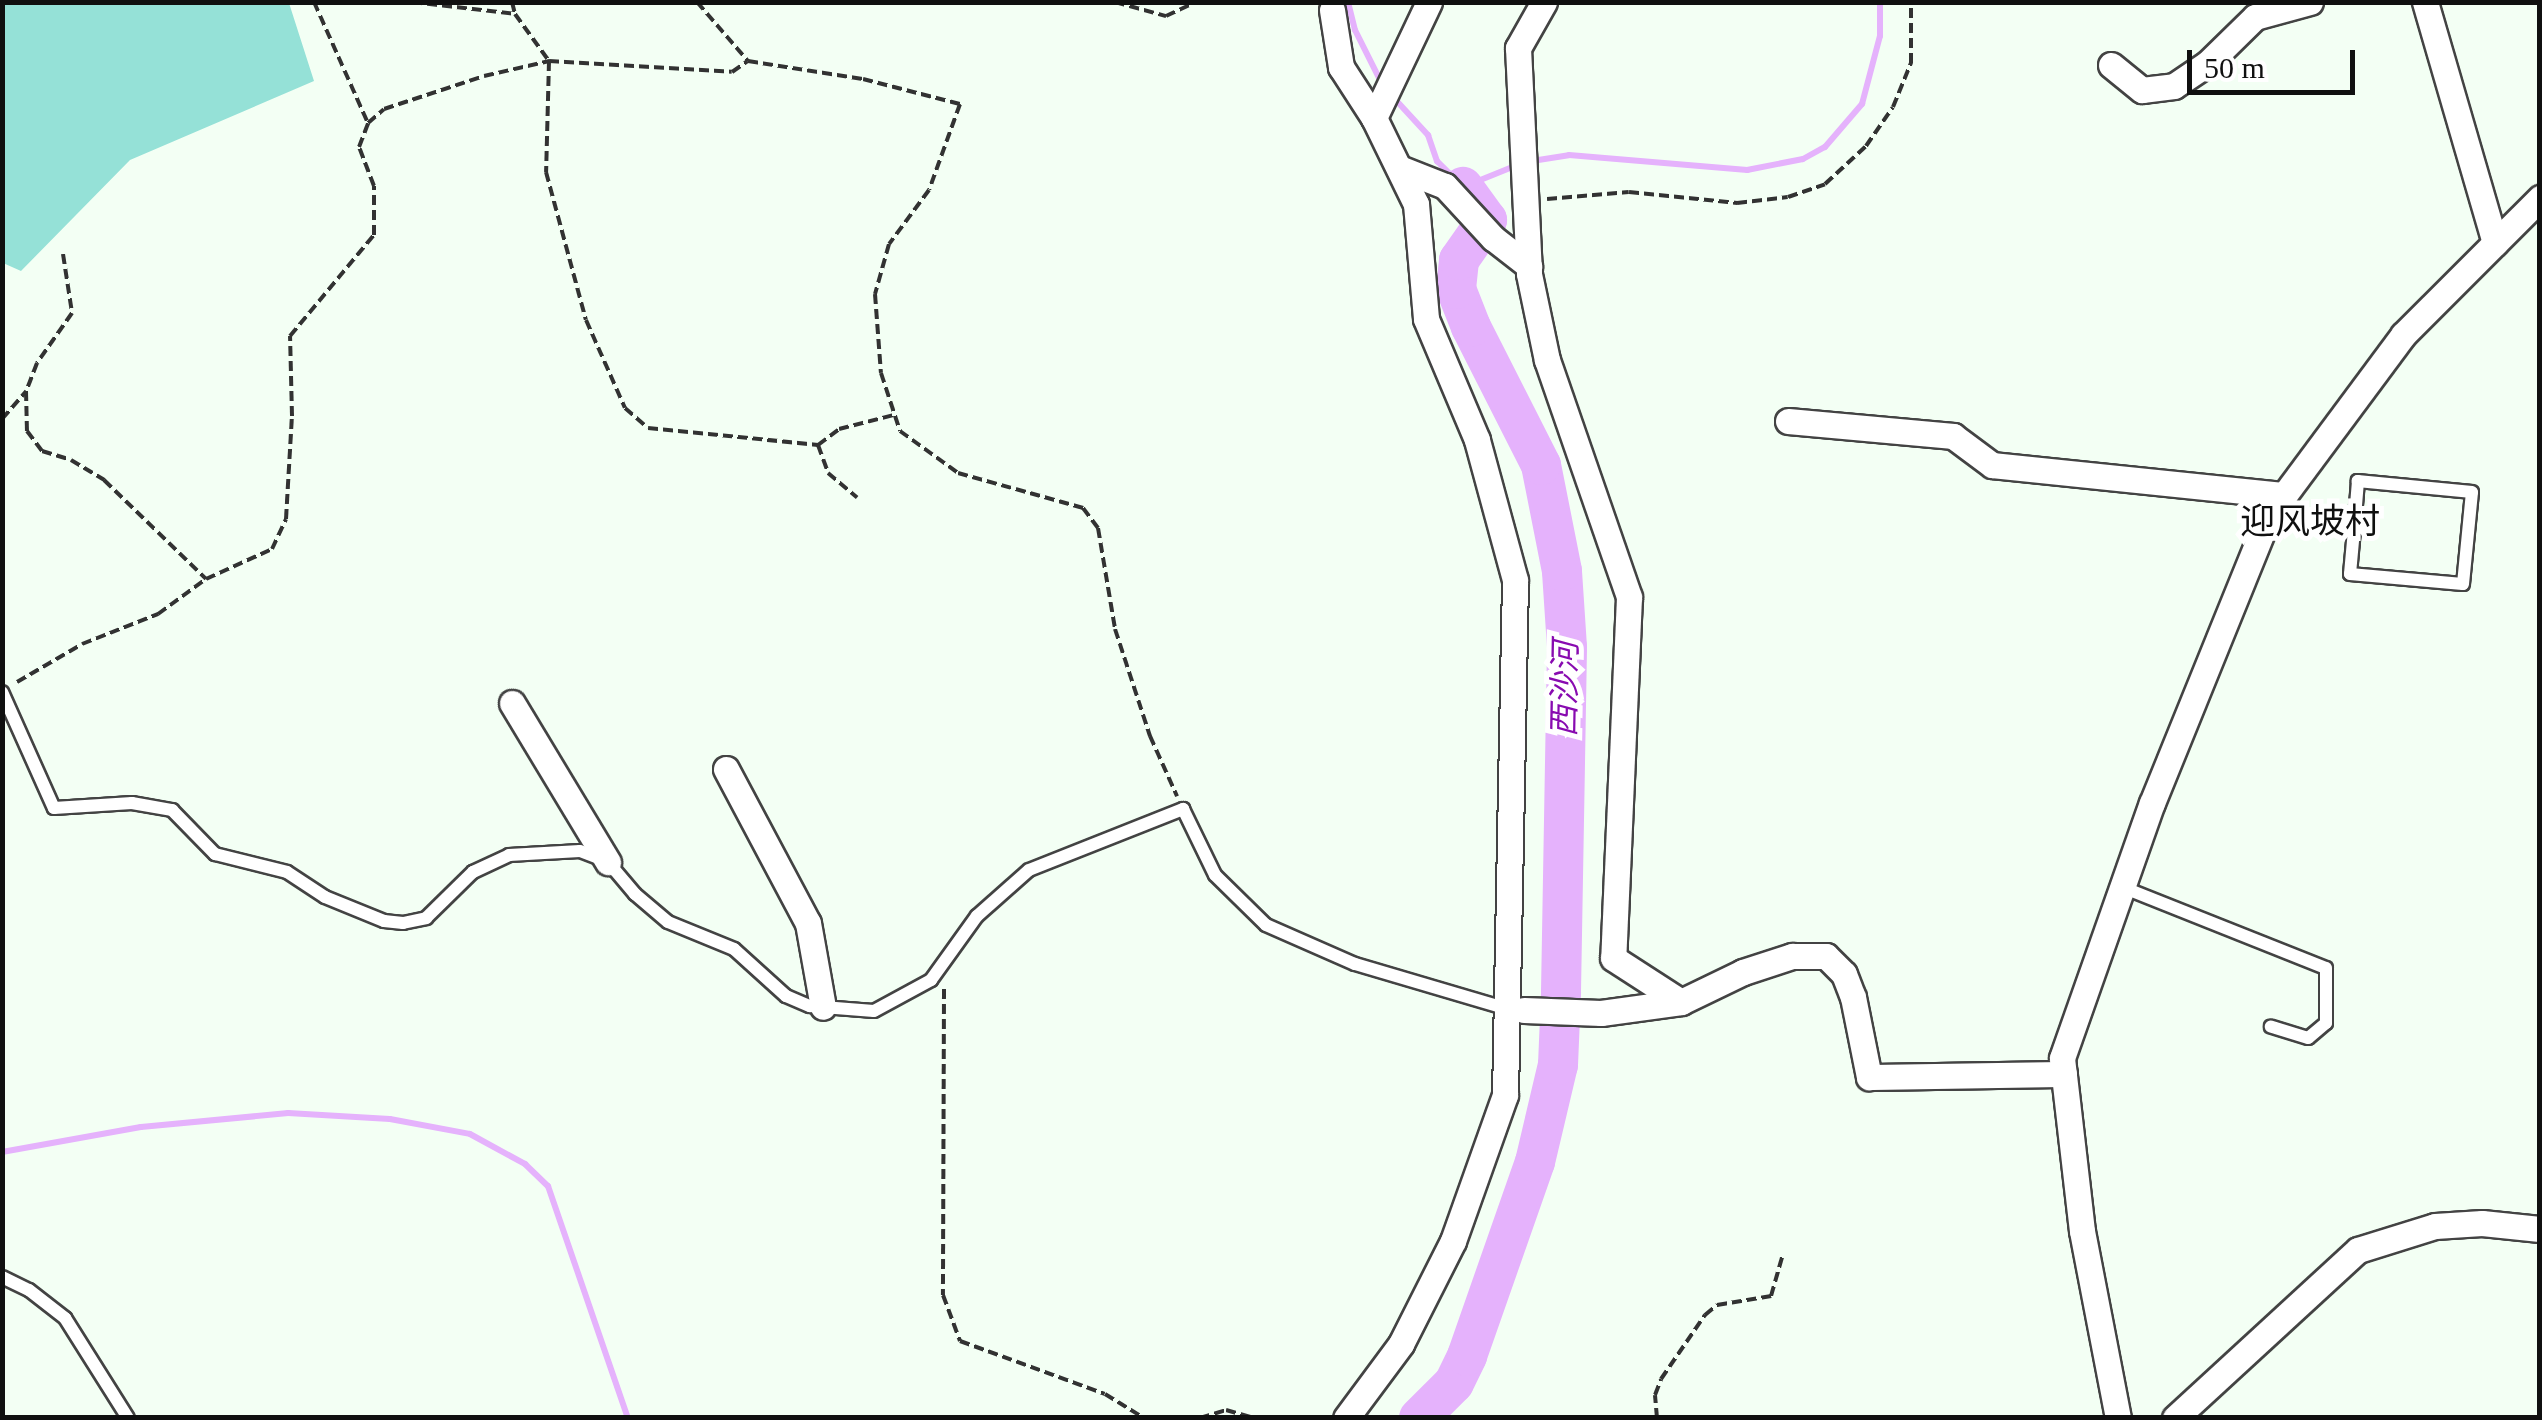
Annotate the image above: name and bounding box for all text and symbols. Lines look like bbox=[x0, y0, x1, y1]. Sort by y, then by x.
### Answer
scale bar bbox=[2192, 30, 2360, 92]
text: 50 m bbox=[2204, 51, 2265, 84]
district label: 迎风坡村 bbox=[2240, 501, 2380, 543]
water label: 西沙河 bbox=[1545, 641, 1585, 737]

